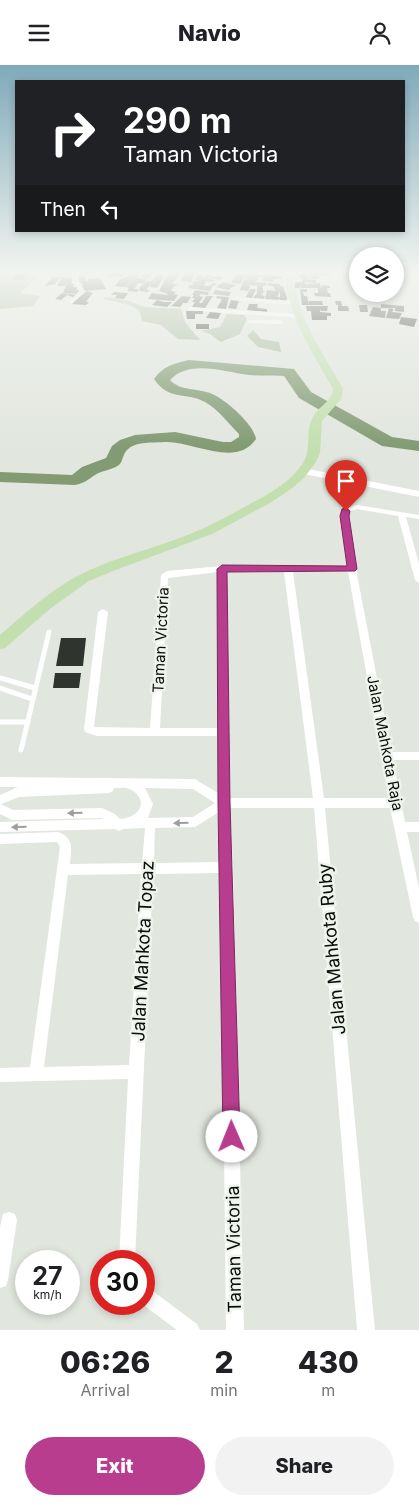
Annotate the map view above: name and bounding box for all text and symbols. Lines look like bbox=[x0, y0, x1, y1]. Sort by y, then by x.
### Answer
icon: menu bbox=[25, 19, 53, 47]
icon: person bbox=[366, 19, 394, 47]
text: Navio bbox=[178, 20, 241, 46]
text: 290 m bbox=[123, 99, 232, 141]
icon: right bbox=[40, 100, 105, 165]
text: Taman Victoria bbox=[123, 141, 278, 167]
icon: left bbox=[96, 195, 124, 223]
text: Then bbox=[40, 198, 86, 221]
map controls bbox=[349, 247, 404, 302]
button: layers bbox=[349, 247, 404, 302]
pin bbox=[325, 460, 367, 511]
icon: arrive bbox=[332, 467, 360, 495]
street label: Taman Victoria bbox=[148, 587, 173, 693]
street label: Jalan Mahkota Raja bbox=[363, 674, 408, 812]
one-way arrow bbox=[67, 809, 83, 817]
one-way arrow bbox=[173, 819, 189, 827]
one-way arrow bbox=[10, 823, 26, 831]
street label: Jalan Mahkota Topaz bbox=[127, 860, 158, 1042]
street label: Jalan Mahkota Ruby bbox=[314, 862, 349, 1036]
position arrow bbox=[205, 1110, 257, 1162]
street label: Taman Victoria bbox=[222, 1185, 245, 1313]
speed limit sign: 30 bbox=[90, 1250, 155, 1315]
text: 27 bbox=[32, 1261, 63, 1291]
text: km/h bbox=[33, 1287, 62, 1302]
text: 06:26 bbox=[60, 1344, 150, 1380]
text: 2 bbox=[214, 1344, 234, 1380]
text: 430 bbox=[298, 1344, 359, 1380]
text: Arrival bbox=[81, 1380, 130, 1400]
text: min bbox=[210, 1380, 238, 1400]
text: m bbox=[321, 1380, 335, 1400]
button: Exit bbox=[25, 1437, 205, 1495]
button: Share bbox=[215, 1437, 394, 1495]

